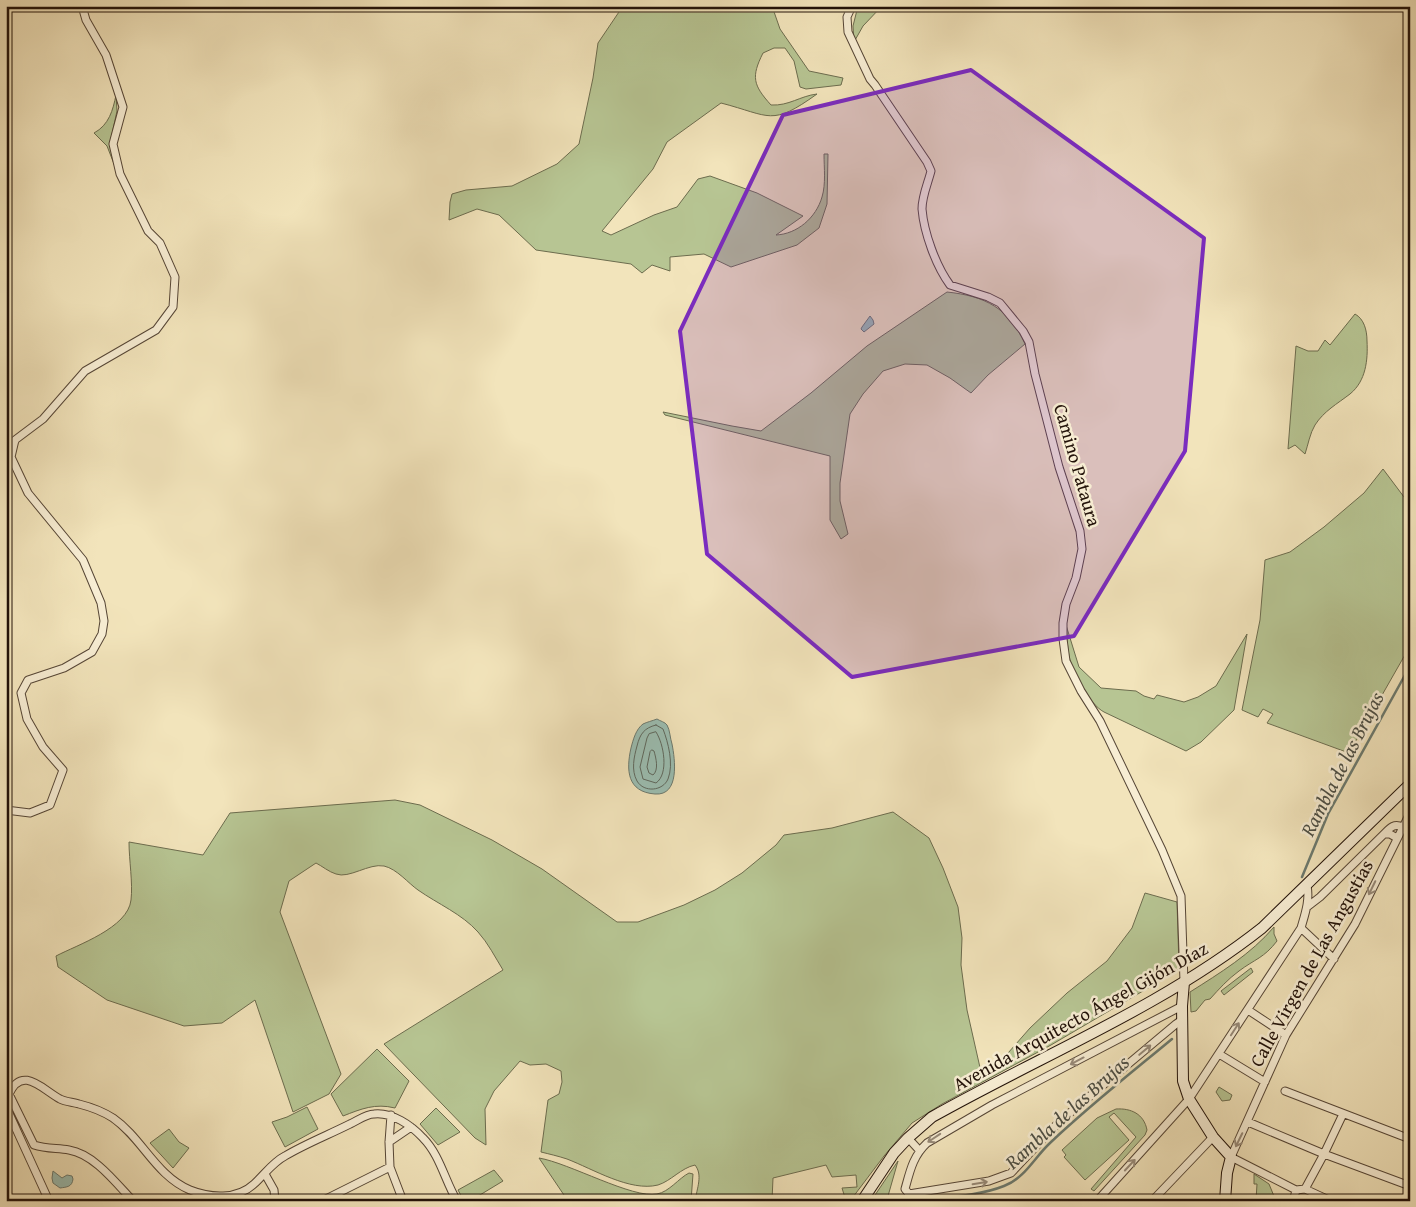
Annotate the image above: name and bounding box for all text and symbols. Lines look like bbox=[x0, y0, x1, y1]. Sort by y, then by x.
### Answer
street label: Camino Pataura bbox=[1047, 400, 1109, 530]
water label: Rambla de las Brujas bbox=[1292, 686, 1391, 842]
street label: Calle Virgen de Las Angustias bbox=[1242, 854, 1380, 1072]
one-way arrow bbox=[1367, 880, 1377, 895]
street label: Avenida Arquitecto Ángel Gijón Díaz bbox=[947, 934, 1213, 1098]
one-way arrow bbox=[1230, 1022, 1241, 1036]
one-way arrow bbox=[1138, 1044, 1151, 1056]
water label: Rambla de las Brujas bbox=[997, 1047, 1136, 1176]
one-way arrow bbox=[1070, 1057, 1085, 1066]
one-way arrow bbox=[1234, 1132, 1244, 1147]
one-way arrow bbox=[927, 1133, 941, 1144]
one-way arrow bbox=[1124, 1159, 1136, 1171]
one-way arrow bbox=[971, 1177, 987, 1187]

